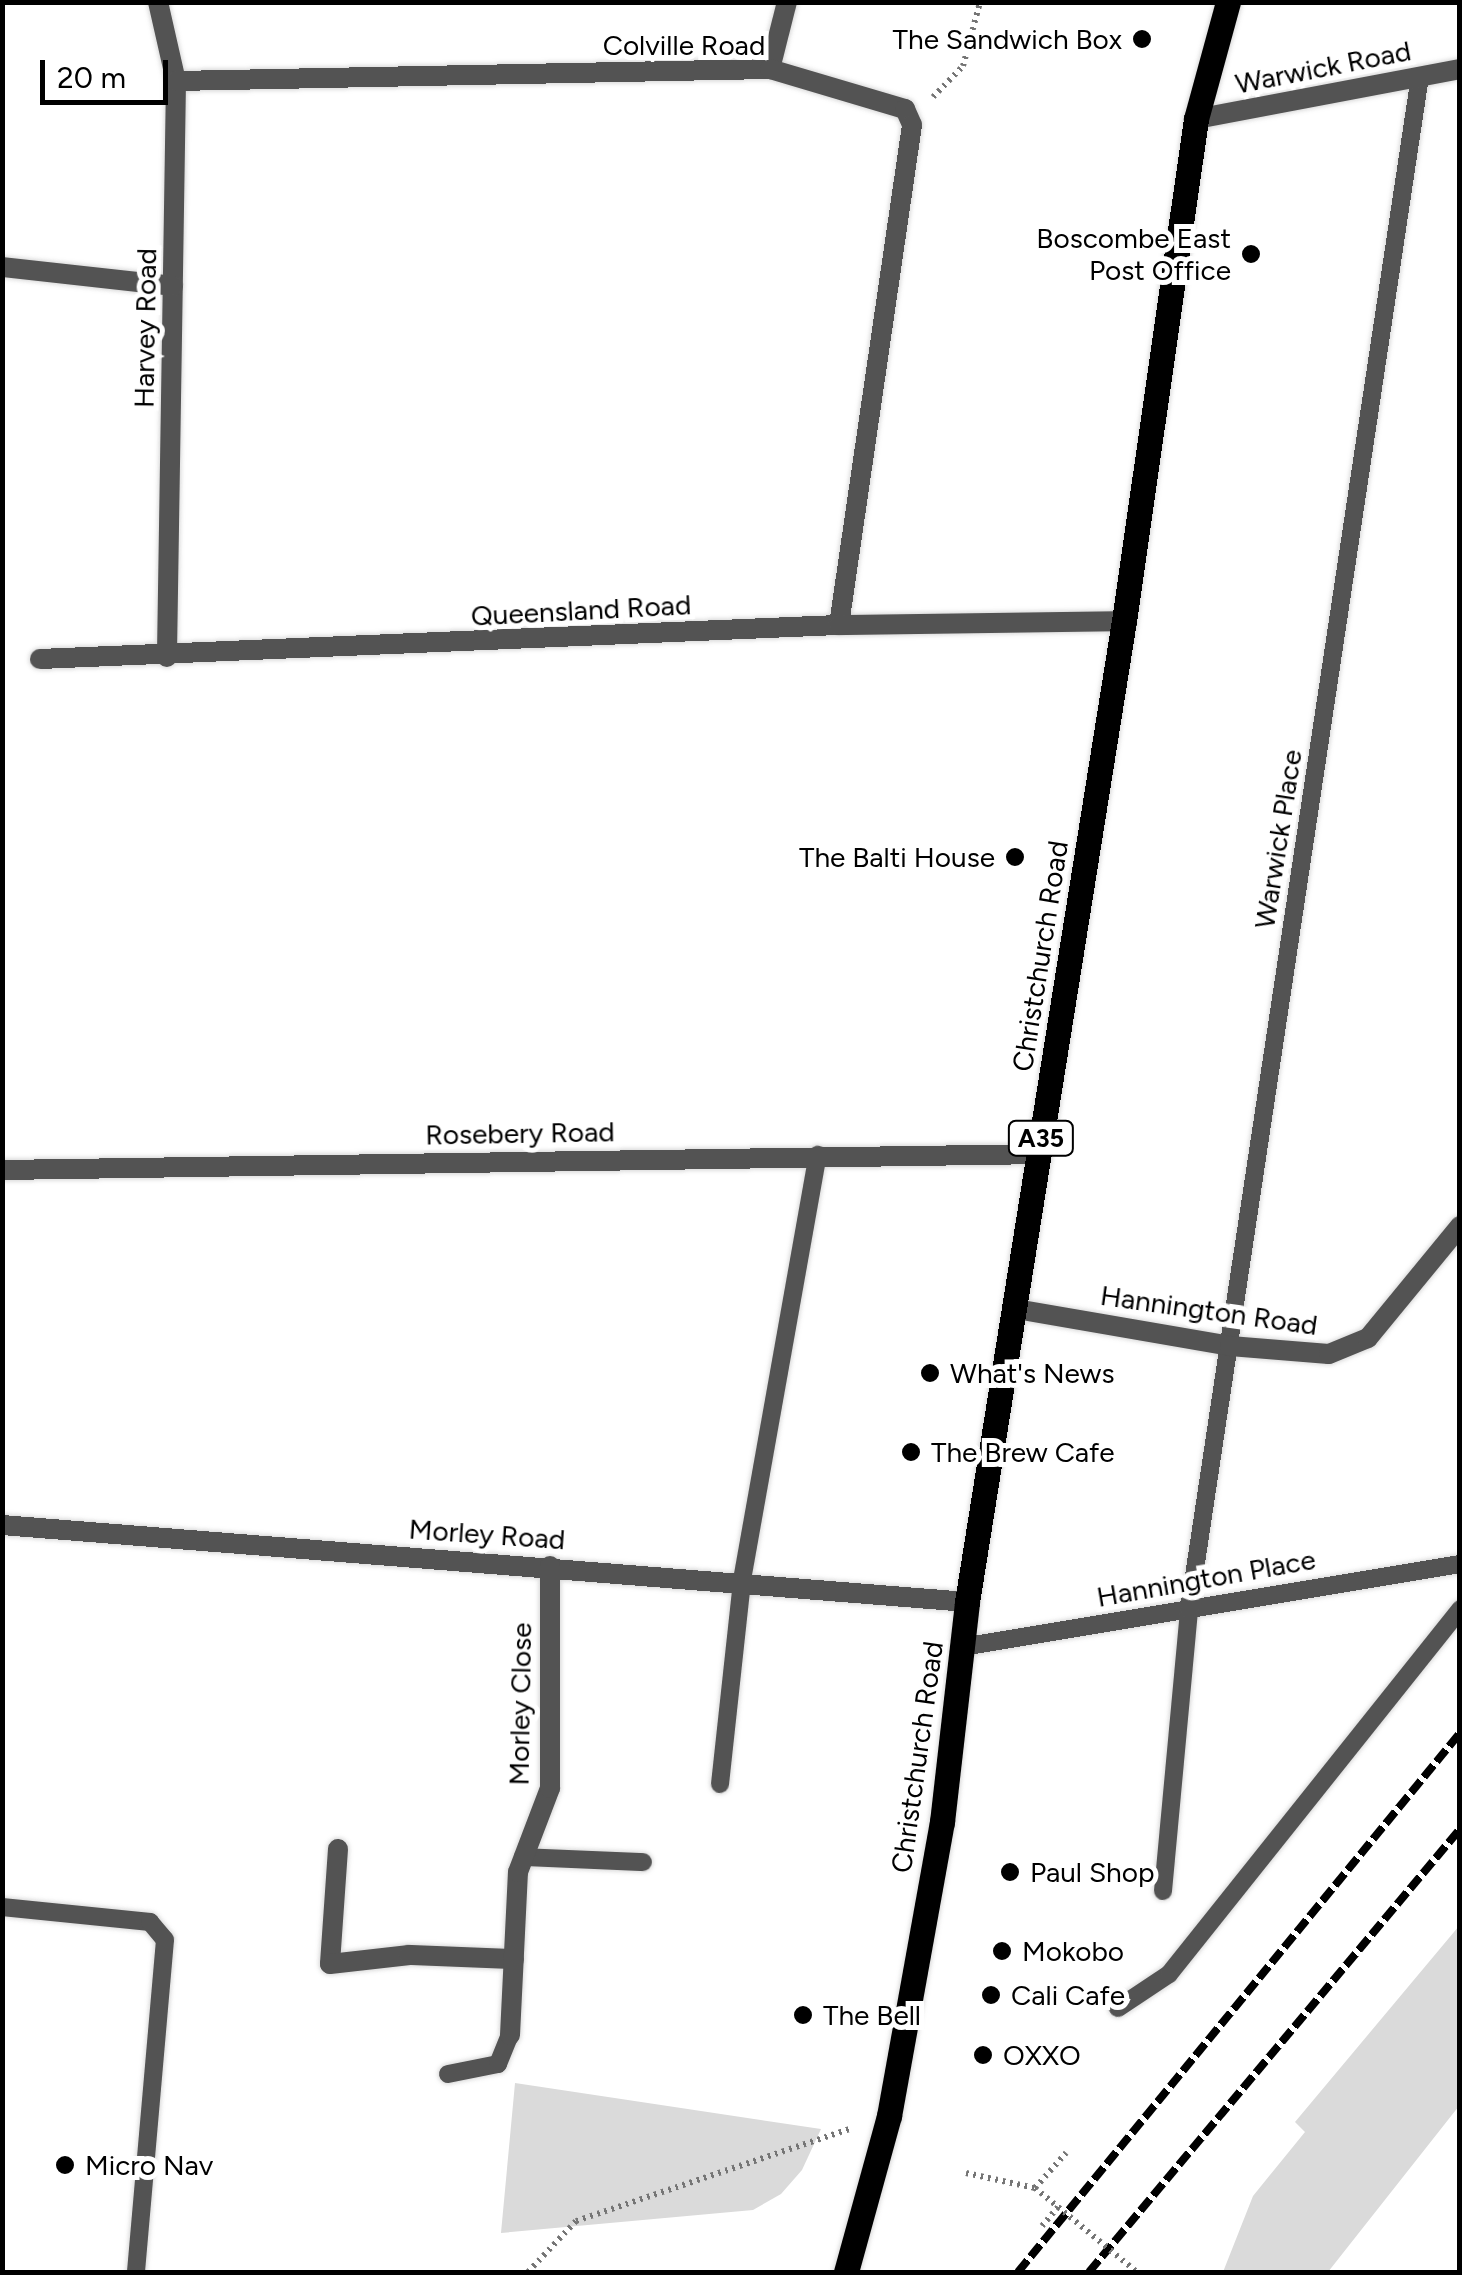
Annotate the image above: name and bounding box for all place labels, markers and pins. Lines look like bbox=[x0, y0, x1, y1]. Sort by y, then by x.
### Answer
place label: The Sandwich Box bbox=[893, 22, 1122, 56]
marker: The Sandwich Box bbox=[1131, 28, 1153, 50]
place label: Boscombe East Post Office bbox=[1036, 221, 1231, 287]
marker: Boscombe East Post Office bbox=[1240, 243, 1262, 265]
place label: The Balti House bbox=[799, 840, 995, 874]
marker: The Balti House bbox=[1004, 846, 1026, 868]
place label: What's News bbox=[950, 1356, 1115, 1390]
marker: What's News bbox=[919, 1362, 941, 1384]
place label: The Brew Cafe bbox=[931, 1435, 1115, 1469]
marker: The Brew Cafe bbox=[900, 1441, 922, 1463]
place label: Paul Shop bbox=[1030, 1855, 1155, 1889]
marker: Paul Shop bbox=[999, 1861, 1021, 1883]
place label: Mokobo bbox=[1022, 1934, 1124, 1968]
marker: Mokobo bbox=[991, 1940, 1013, 1962]
place label: Cali Cafe bbox=[1011, 1978, 1125, 2012]
marker: Cali Cafe bbox=[980, 1984, 1002, 2006]
place label: The Bell bbox=[823, 1998, 921, 2032]
marker: The Bell bbox=[792, 2004, 814, 2026]
place label: OXXO bbox=[1003, 2038, 1081, 2072]
marker: OXXO bbox=[972, 2044, 994, 2066]
place label: Micro Nav bbox=[85, 2148, 213, 2182]
marker: Micro Nav bbox=[54, 2154, 76, 2176]

